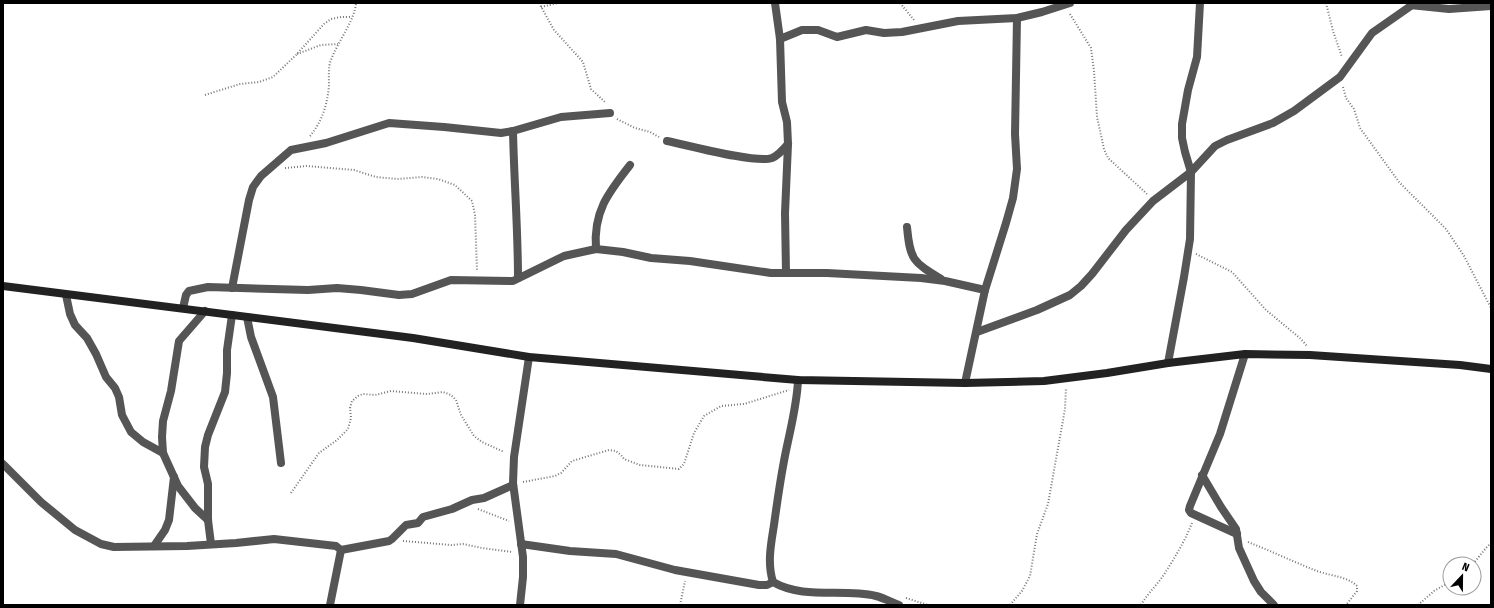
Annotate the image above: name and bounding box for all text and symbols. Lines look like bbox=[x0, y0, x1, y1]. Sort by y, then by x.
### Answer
north arrow bbox=[1442, 556, 1482, 596]
text: N bbox=[1460, 560, 1471, 574]

